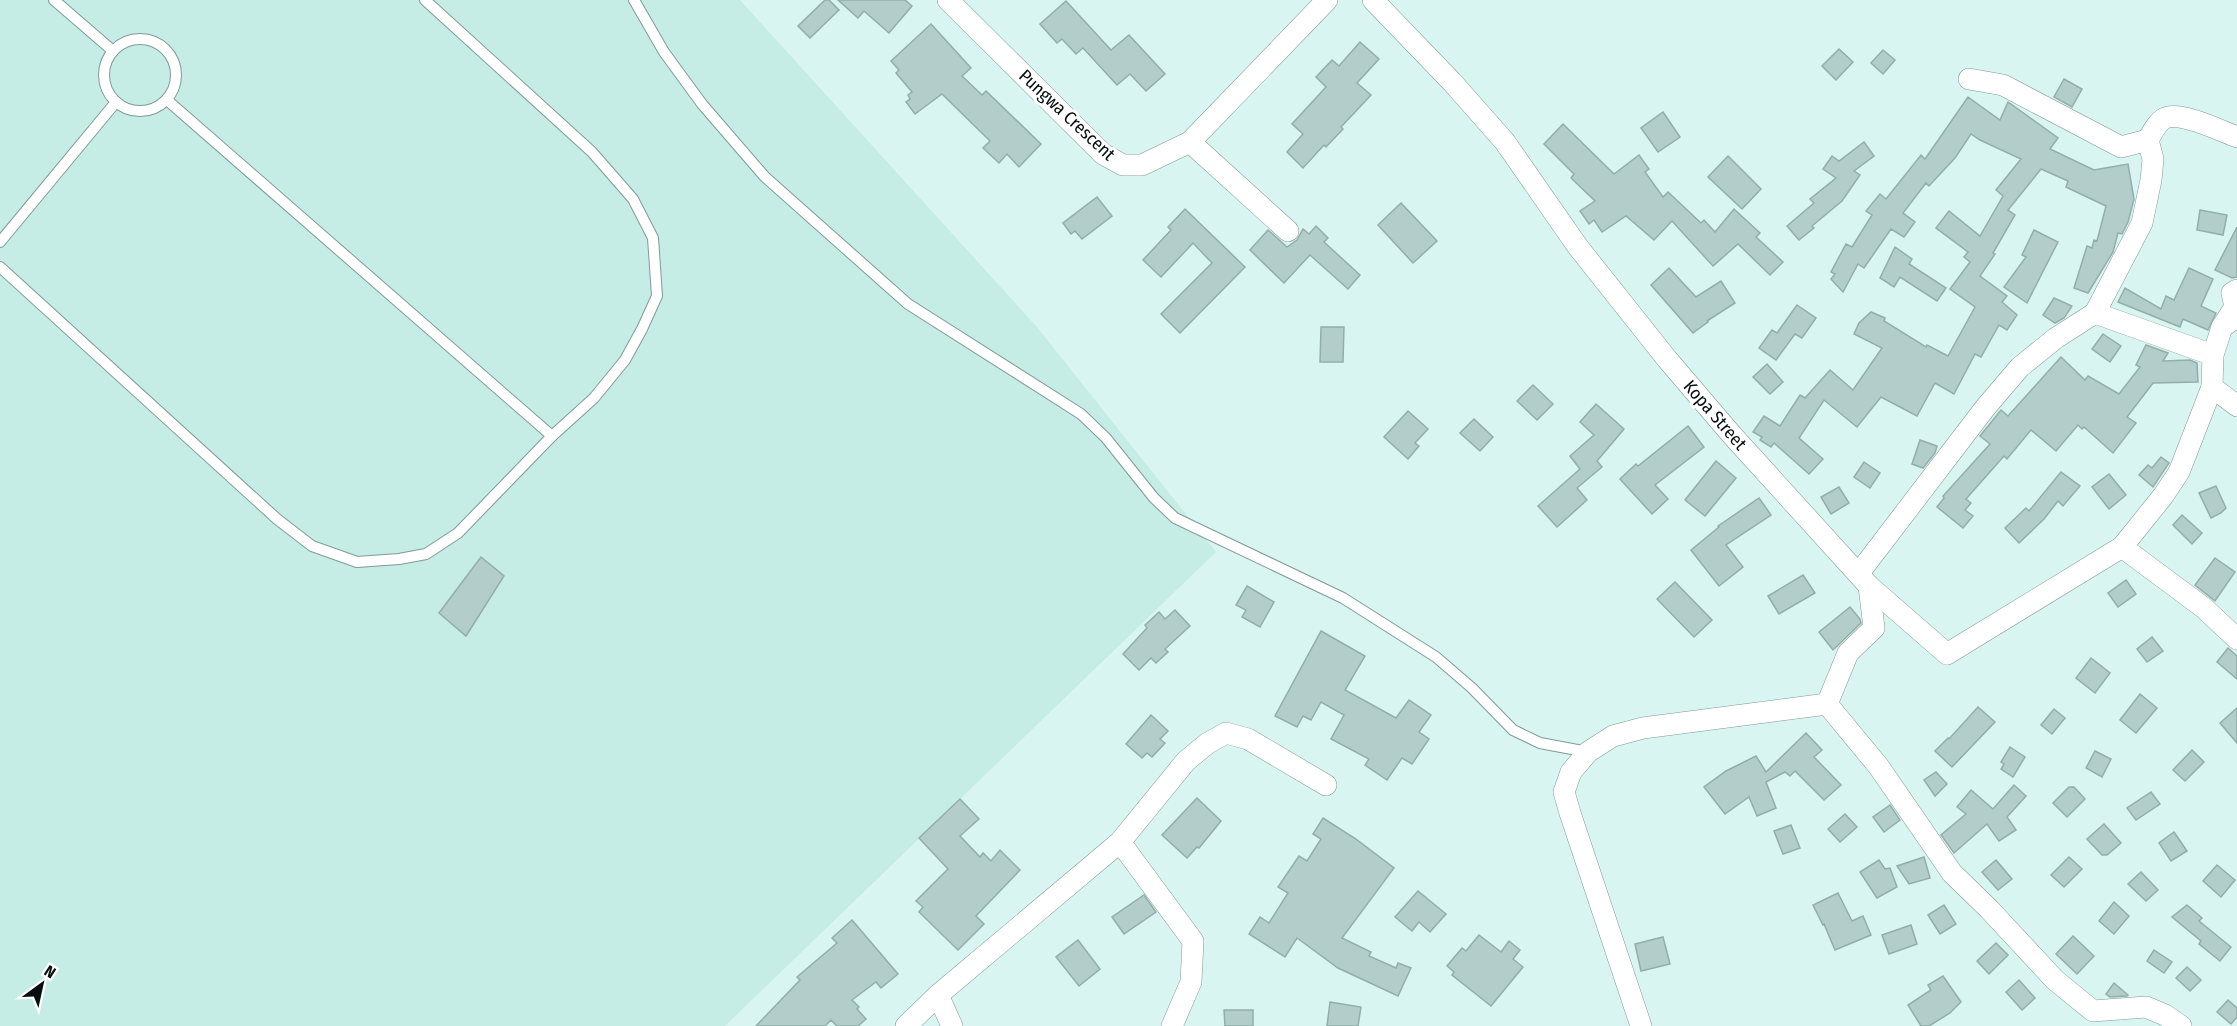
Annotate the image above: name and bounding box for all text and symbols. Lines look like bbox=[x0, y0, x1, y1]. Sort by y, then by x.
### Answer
street label: Pungwa Crescent bbox=[1014, 65, 1120, 165]
street label: Kopa Street bbox=[1679, 376, 1751, 455]
north arrow bbox=[12, 954, 72, 1014]
text: N bbox=[41, 961, 59, 982]

